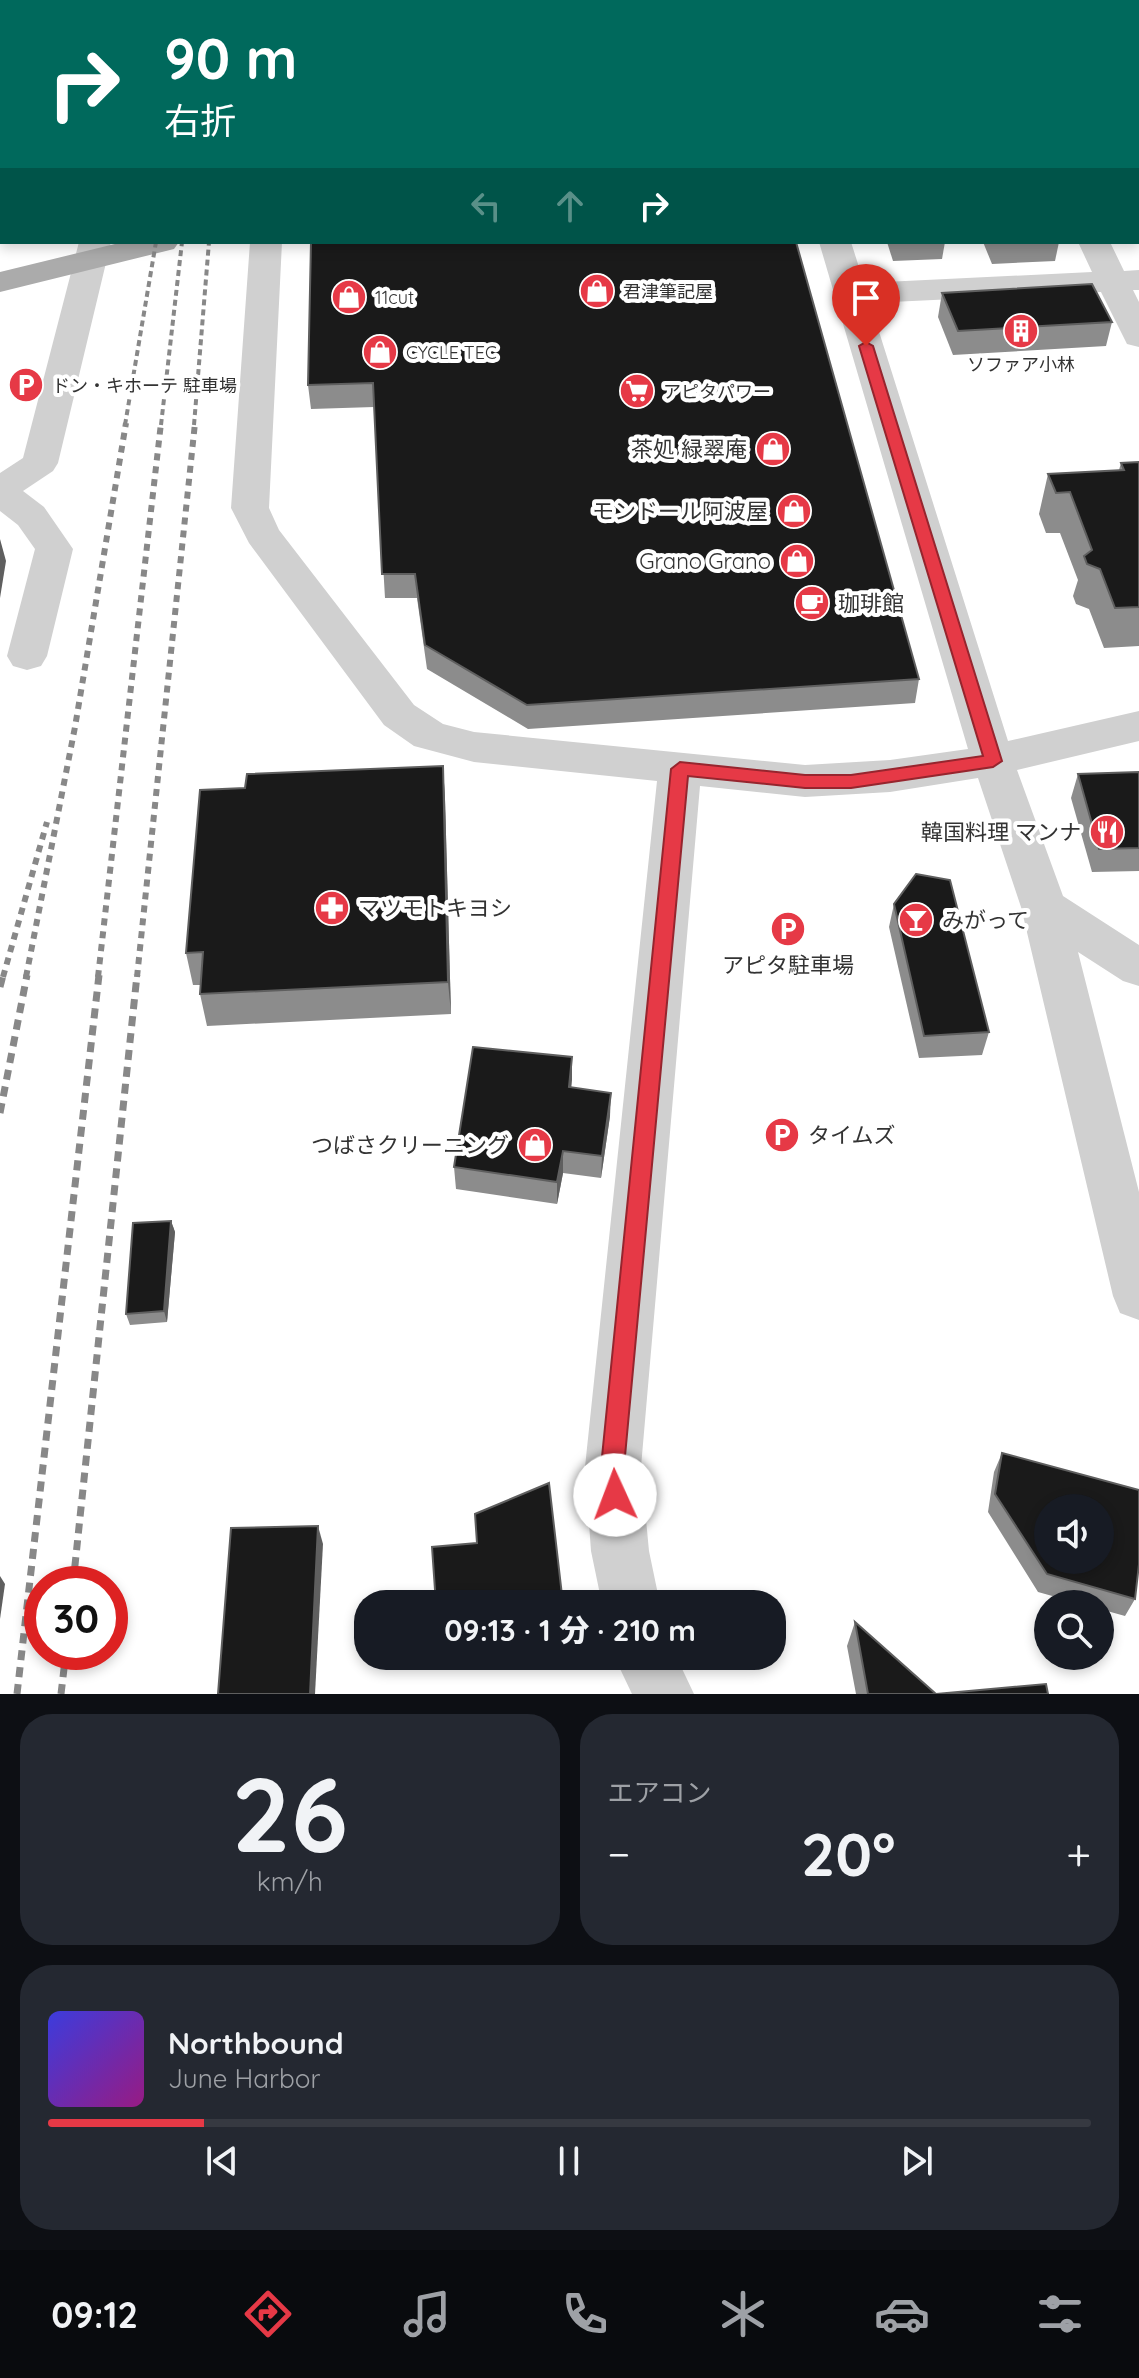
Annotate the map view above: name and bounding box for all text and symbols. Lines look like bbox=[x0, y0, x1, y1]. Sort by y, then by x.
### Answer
text: 90 m bbox=[164, 23, 298, 93]
icon: right bbox=[32, 32, 136, 136]
text: 右折 bbox=[164, 98, 236, 143]
icon: left bbox=[464, 184, 508, 228]
icon: ahead bbox=[548, 184, 592, 228]
icon: right bbox=[632, 184, 676, 228]
pin bbox=[832, 264, 900, 346]
shop icon: 君津筆記屋 bbox=[578, 272, 616, 310]
icon: arrive bbox=[844, 276, 888, 320]
shop icon: 11cut bbox=[330, 278, 368, 316]
place label: 君津筆記屋 bbox=[623, 280, 713, 303]
place label: 11cut bbox=[375, 286, 414, 309]
building icon: ソファア小林 bbox=[1002, 312, 1040, 350]
shop icon: CYCLE TEC bbox=[361, 333, 399, 371]
place label: CYCLE TEC bbox=[406, 341, 497, 364]
place label: ソファア小林 bbox=[967, 353, 1075, 376]
parking icon: ドン・キホーテ 駐車場 bbox=[7, 366, 45, 404]
supermarket icon: アピタパワー bbox=[618, 372, 656, 410]
place label: ドン・キホーテ 駐車場 bbox=[52, 374, 237, 397]
place label: アピタパワー bbox=[663, 380, 771, 403]
shop icon: 茶処 緑翠庵 bbox=[754, 430, 792, 468]
place label: 茶処 緑翠庵 bbox=[631, 435, 747, 463]
shop icon: モンドール阿波屋 bbox=[775, 492, 813, 530]
place label: モンドール阿波屋 bbox=[592, 497, 768, 525]
shop icon: Grano Grano bbox=[778, 542, 816, 580]
place label: Grano Grano bbox=[639, 547, 771, 575]
cafe icon: 珈琲館 bbox=[793, 584, 831, 622]
place label: 珈琲館 bbox=[838, 589, 904, 617]
restaurant icon: 韓国料理 マンナ bbox=[1088, 813, 1126, 851]
place label: 韓国料理 マンナ bbox=[921, 818, 1081, 846]
pharmacy icon: マツモトキヨシ bbox=[313, 889, 351, 927]
place label: マツモトキヨシ bbox=[358, 894, 512, 922]
bar icon: みがって bbox=[897, 901, 935, 939]
place label: みがって bbox=[942, 906, 1029, 934]
parking icon: アピタ駐車場 bbox=[769, 910, 807, 948]
place label: アピタ駐車場 bbox=[722, 951, 854, 979]
parking icon: タイムズ bbox=[763, 1116, 801, 1154]
place label: タイムズ bbox=[808, 1121, 896, 1149]
shop icon: つばさクリーニング bbox=[516, 1126, 554, 1164]
place label: つばさクリーニング bbox=[311, 1131, 509, 1159]
position arrow bbox=[573, 1453, 657, 1537]
map controls bbox=[1034, 1494, 1114, 1670]
button: sound bbox=[1034, 1494, 1114, 1574]
speed limit sign: 30 bbox=[24, 1566, 128, 1670]
button: search bbox=[1034, 1590, 1114, 1670]
text: 09:13 · 1 分 · 210 m bbox=[444, 1611, 696, 1649]
text: 26 bbox=[231, 1748, 348, 1878]
text: エアコン bbox=[608, 1776, 712, 1809]
text: 20° bbox=[801, 1816, 896, 1891]
text: − bbox=[608, 1826, 630, 1881]
text: + bbox=[1066, 1826, 1091, 1881]
text: km/h bbox=[257, 1865, 323, 1898]
text: Northbound bbox=[168, 2024, 344, 2062]
text: June Harbor bbox=[168, 2062, 320, 2095]
icon: previous bbox=[200, 2139, 244, 2183]
icon: pause bbox=[547, 2139, 591, 2183]
icon: next bbox=[895, 2139, 939, 2183]
icon: directions bbox=[240, 2286, 296, 2342]
icon: music bbox=[399, 2286, 455, 2342]
icon: phone bbox=[557, 2286, 613, 2342]
icon: climate bbox=[715, 2286, 771, 2342]
icon: car bbox=[874, 2286, 930, 2342]
icon: filters bbox=[1032, 2286, 1088, 2342]
text: 09:12 bbox=[51, 2292, 138, 2337]

